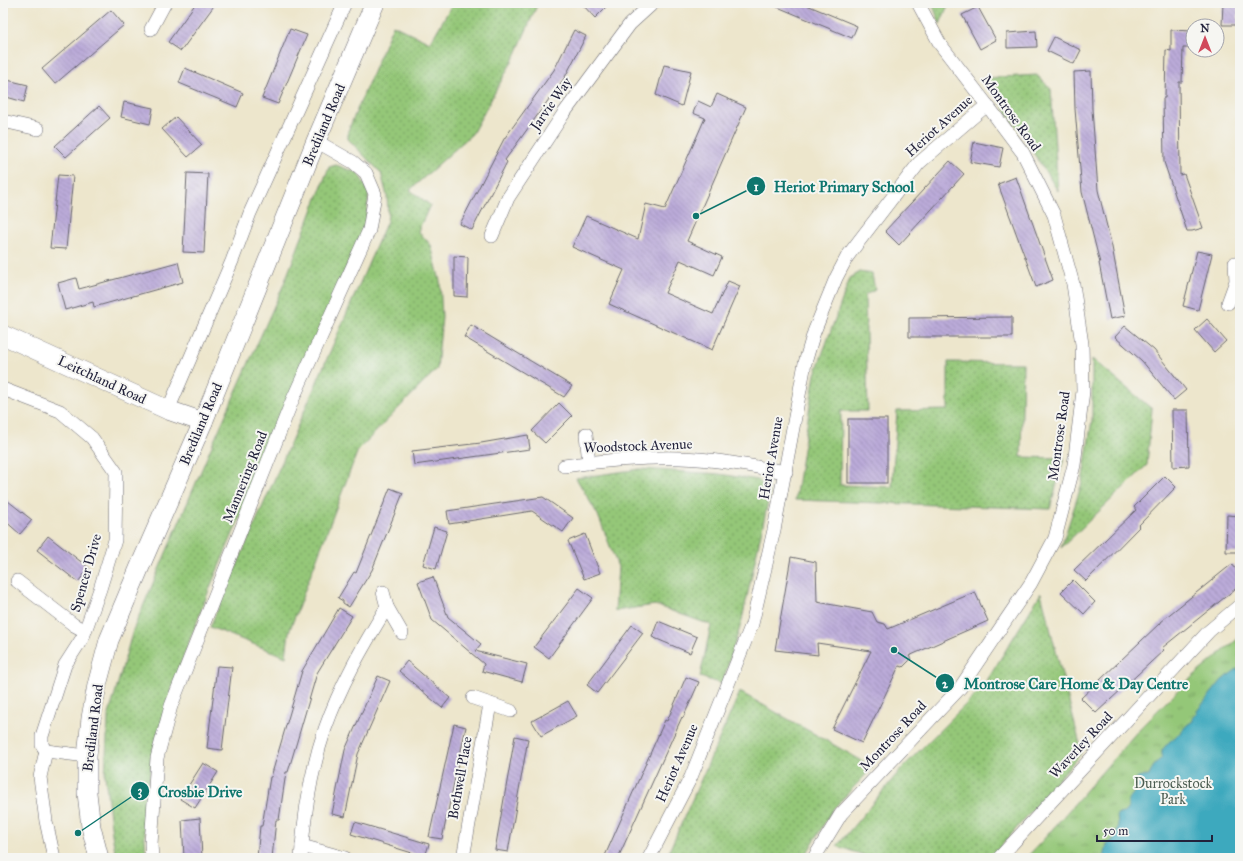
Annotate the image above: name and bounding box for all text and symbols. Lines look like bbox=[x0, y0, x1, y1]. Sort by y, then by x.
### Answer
north arrow bbox=[1185, 18, 1225, 58]
text: N bbox=[1200, 22, 1210, 35]
street label: Montrose Road bbox=[978, 72, 1044, 154]
street label: Jarvie Way bbox=[525, 74, 577, 136]
street label: Brediland Road bbox=[299, 81, 349, 169]
street label: Heriot Avenue bbox=[902, 91, 976, 160]
callout: Heriot Primary School bbox=[746, 173, 922, 200]
text: Heriot Primary School bbox=[774, 178, 915, 197]
text: 1 bbox=[754, 180, 759, 194]
street label: Leitchland Road bbox=[55, 352, 149, 408]
street label: Brediland Road bbox=[176, 380, 226, 468]
street label: Montrose Road bbox=[1044, 390, 1074, 482]
street label: Heriot Avenue bbox=[755, 415, 787, 501]
street label: Mannering Road bbox=[219, 429, 271, 525]
street label: Woodstock Avenue bbox=[583, 436, 693, 456]
street label: Spencer Drive bbox=[67, 532, 105, 614]
callout: Montrose Care Home & Day Centre bbox=[935, 670, 1196, 697]
text: Montrose Care Home & Day Centre bbox=[964, 675, 1189, 694]
text: 2 bbox=[942, 677, 949, 691]
street label: Brediland Road bbox=[79, 683, 107, 773]
street label: Montrose Road bbox=[856, 697, 930, 775]
street label: Waverley Road bbox=[1046, 708, 1116, 782]
street label: Heriot Avenue bbox=[652, 721, 702, 805]
street label: Bothwell Place bbox=[444, 735, 476, 821]
park label: Durrockstock Park bbox=[1134, 775, 1213, 808]
callout: Crosbie Drive bbox=[130, 778, 250, 805]
text: Crosbie Drive bbox=[158, 783, 243, 801]
text: 3 bbox=[138, 784, 143, 799]
scale bar bbox=[1097, 817, 1212, 843]
text: 50 m bbox=[1103, 824, 1128, 838]

